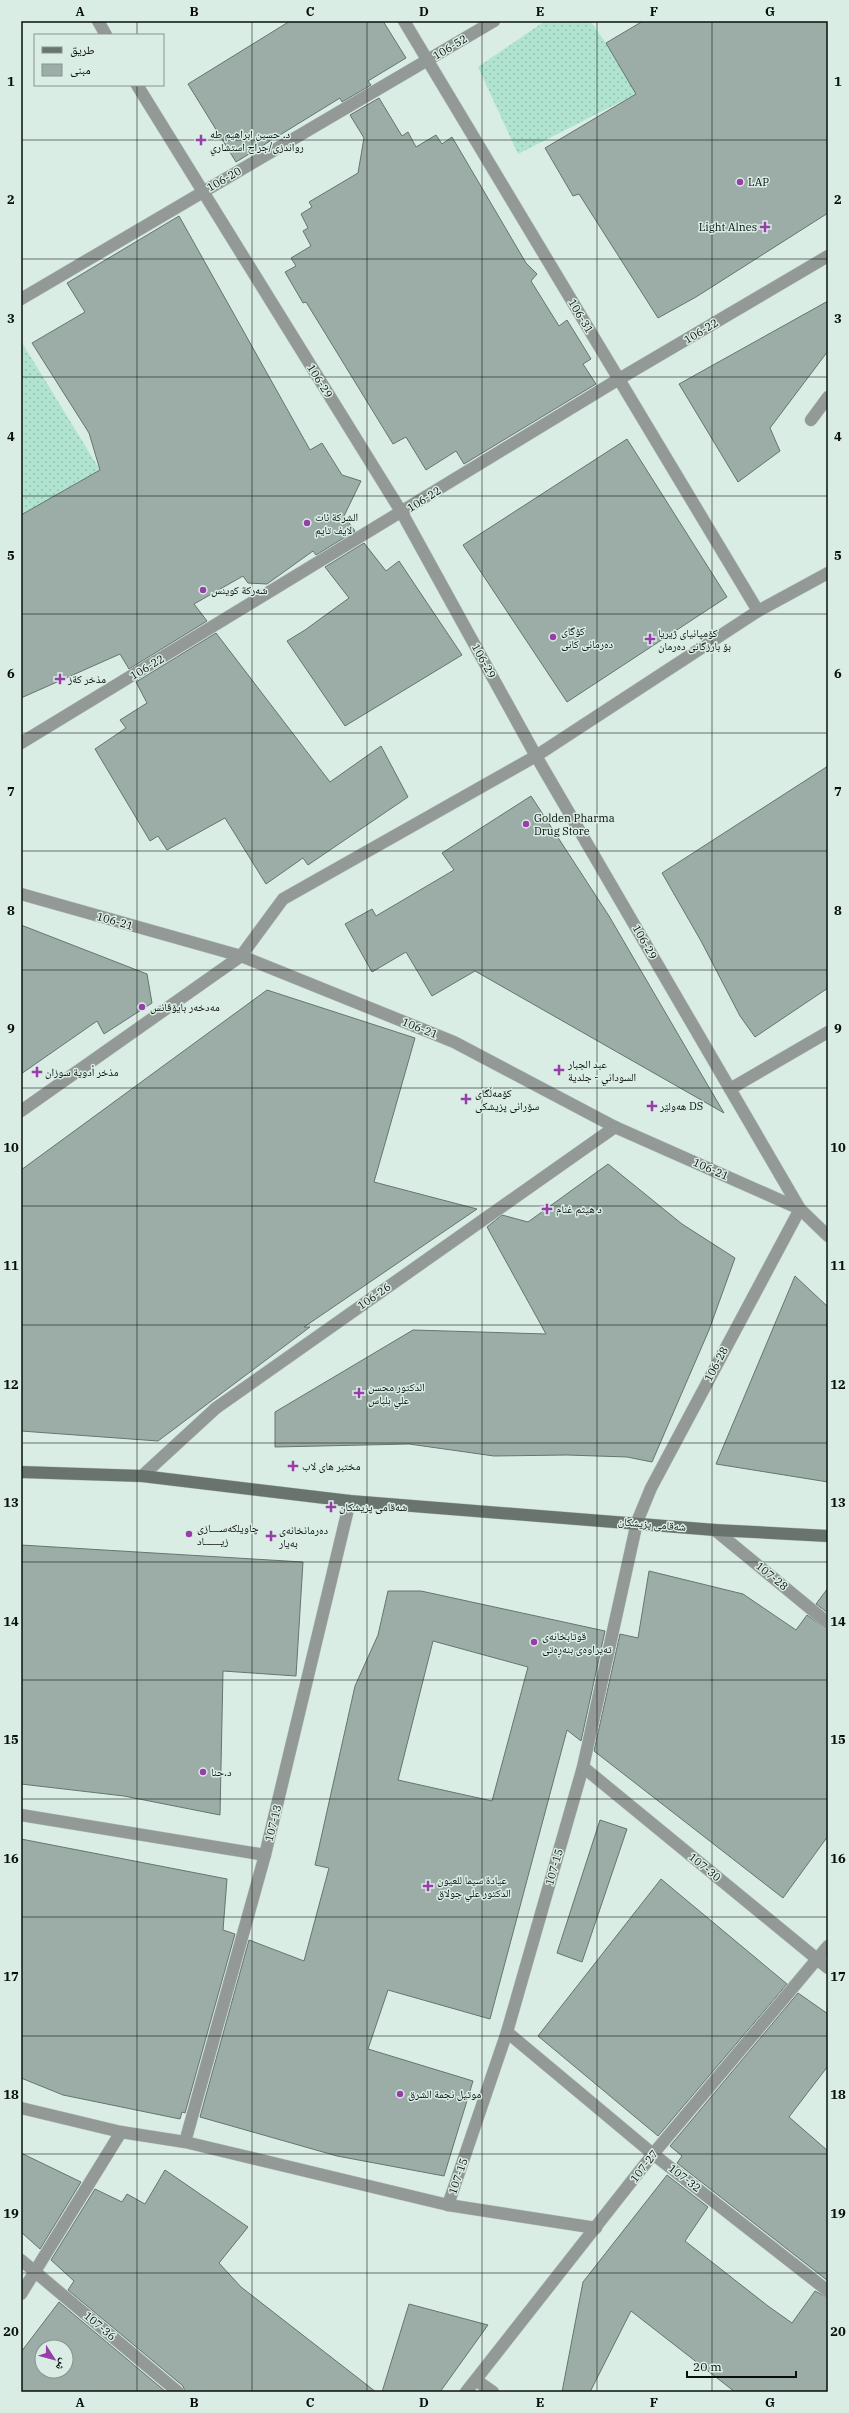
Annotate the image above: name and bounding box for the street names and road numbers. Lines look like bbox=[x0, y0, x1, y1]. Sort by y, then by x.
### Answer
street label: 106-52 bbox=[430, 31, 470, 63]
street label: 106-20 bbox=[204, 163, 244, 194]
street label: 106-31 bbox=[565, 296, 597, 336]
street label: 106-22 bbox=[681, 315, 721, 347]
street label: 106-29 bbox=[304, 361, 336, 401]
street label: 106-22 bbox=[404, 483, 444, 515]
street label: 106-29 bbox=[469, 641, 499, 681]
street label: 106-22 bbox=[127, 651, 167, 683]
street label: 106-21 bbox=[95, 909, 135, 933]
street label: 106-29 bbox=[630, 922, 660, 962]
street label: 106-21 bbox=[400, 1015, 440, 1041]
street label: 106-21 bbox=[691, 1155, 731, 1183]
street label: 106-26 bbox=[355, 1280, 393, 1312]
street label: 106-28 bbox=[701, 1344, 731, 1384]
street label: شەقامی پزیشکان bbox=[617, 1514, 687, 1534]
street label: 107-28 bbox=[753, 1559, 791, 1593]
street label: 107-13 bbox=[262, 1803, 284, 1843]
street label: 107-15 bbox=[542, 1847, 566, 1887]
street label: 107-30 bbox=[686, 1850, 724, 1884]
street label: 107-27 bbox=[627, 2147, 661, 2185]
street label: 107-15 bbox=[445, 2156, 471, 2196]
street label: 107-32 bbox=[666, 2161, 704, 2195]
street label: 107-36 bbox=[81, 2309, 119, 2343]

